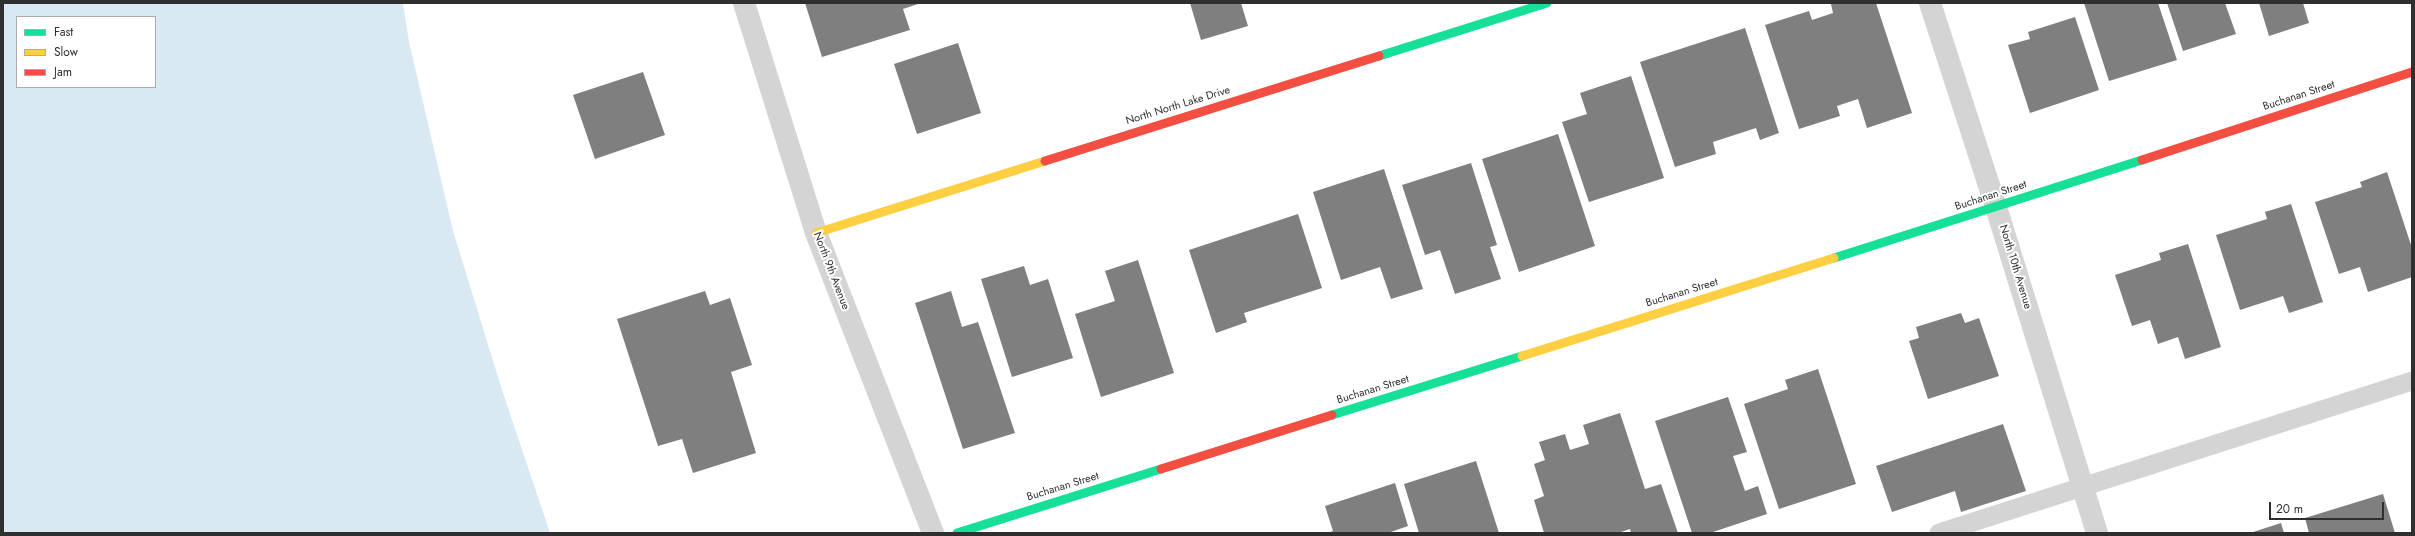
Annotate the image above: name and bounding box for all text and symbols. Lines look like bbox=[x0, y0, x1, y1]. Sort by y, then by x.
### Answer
legend bbox=[16, 16, 156, 88]
text: Fast bbox=[54, 23, 73, 41]
text: Slow bbox=[54, 43, 78, 61]
text: Jam bbox=[54, 63, 72, 81]
street label: Buchanan Street bbox=[2261, 78, 2337, 114]
street label: North North Lake Drive bbox=[1124, 84, 1232, 128]
street label: Buchanan Street bbox=[1953, 178, 2029, 214]
street label: North 10th Avenue bbox=[1996, 223, 2034, 311]
street label: North 9th Avenue bbox=[810, 230, 852, 312]
street label: Buchanan Street bbox=[1644, 276, 1720, 310]
street label: Buchanan Street bbox=[1335, 373, 1411, 407]
street label: Buchanan Street bbox=[1025, 470, 1101, 504]
scale bar bbox=[2271, 494, 2386, 520]
text: 20 m bbox=[2276, 500, 2303, 518]

